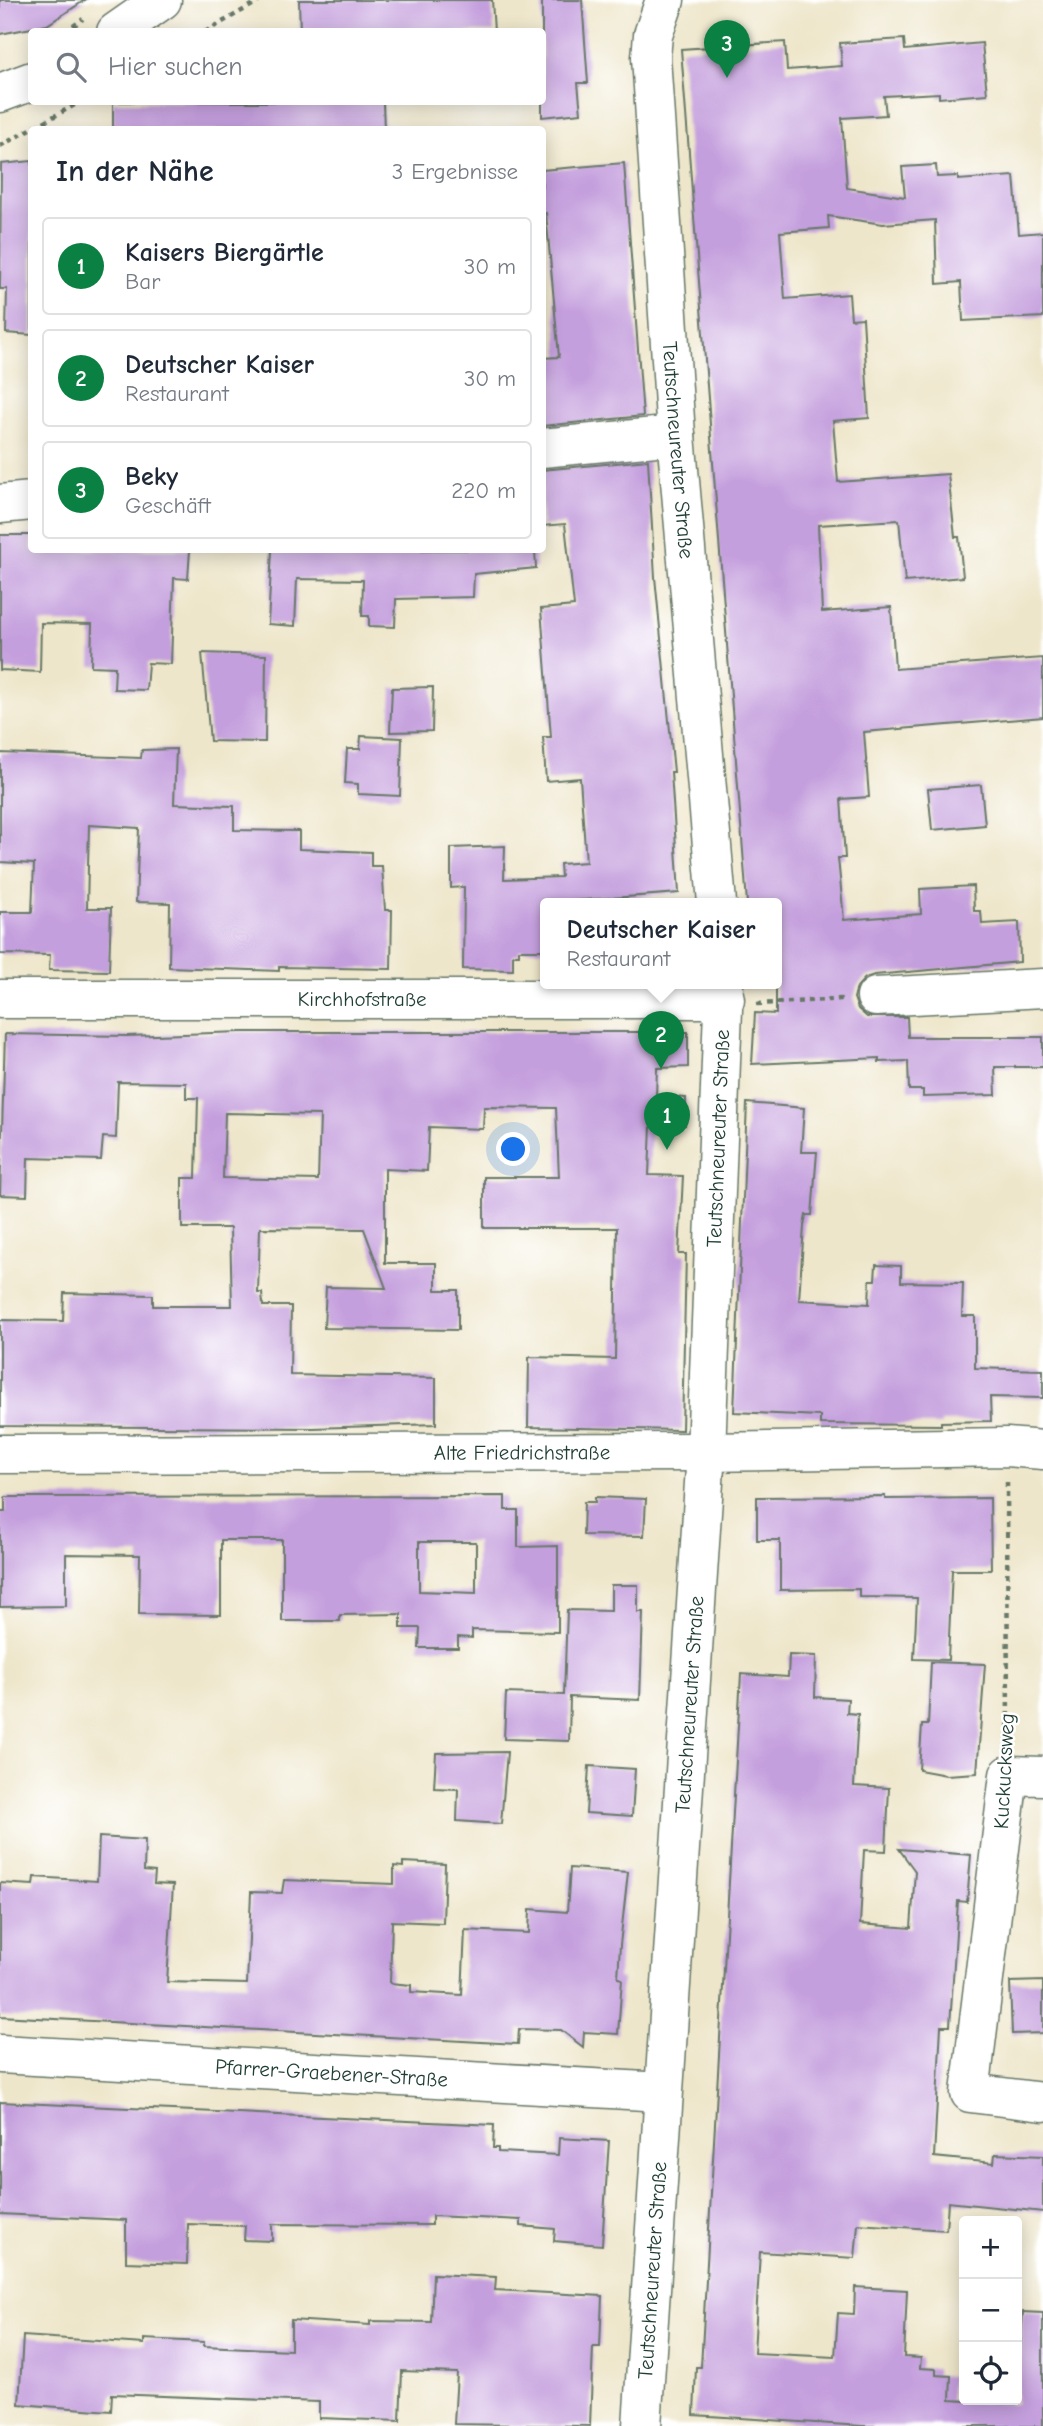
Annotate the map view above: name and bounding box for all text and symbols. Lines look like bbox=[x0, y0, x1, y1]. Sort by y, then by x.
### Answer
pin: 3 bbox=[704, 20, 750, 78]
search box bbox=[28, 28, 546, 105]
icon: search bbox=[52, 48, 90, 86]
text: Hier suchen bbox=[108, 52, 243, 82]
text: In der Nähe bbox=[56, 154, 214, 189]
text: 3 Ergebnisse bbox=[392, 158, 518, 185]
text: Kaisers Biergärtle bbox=[125, 238, 324, 268]
text: 1 bbox=[76, 253, 86, 280]
text: 30 m bbox=[464, 253, 516, 280]
text: Bar bbox=[125, 268, 160, 295]
street label: Teutschneureuter Straße bbox=[658, 340, 699, 560]
text: Deutscher Kaiser bbox=[125, 350, 314, 380]
text: 2 bbox=[75, 365, 87, 392]
text: 30 m bbox=[464, 365, 516, 392]
text: Restaurant bbox=[125, 380, 229, 407]
text: Beky bbox=[125, 462, 178, 492]
text: 3 bbox=[75, 477, 87, 504]
text: 220 m bbox=[451, 477, 516, 504]
text: Geschäft bbox=[125, 492, 211, 519]
popup bbox=[540, 898, 782, 989]
text: Deutscher Kaiser bbox=[567, 915, 755, 945]
text: Restaurant bbox=[567, 945, 670, 972]
street label: Kirchhofstraße bbox=[298, 987, 426, 1011]
pin: 2 bbox=[638, 1011, 684, 1069]
street label: Teutschneureuter Straße bbox=[702, 1029, 734, 1248]
pin: 1 bbox=[644, 1092, 690, 1150]
your location bbox=[496, 1132, 530, 1166]
street label: Alte Friedrichstraße bbox=[434, 1440, 610, 1465]
street label: Teutschneureuter Straße bbox=[670, 1595, 709, 1814]
street label: Kuckucksweg bbox=[989, 1712, 1019, 1830]
street label: Pfarrer-Graebener-Straße bbox=[214, 2054, 449, 2092]
street label: Teutschneureuter Straße bbox=[633, 2161, 671, 2380]
map controls bbox=[959, 2216, 1022, 2405]
button: + bbox=[959, 2216, 1022, 2279]
button: − bbox=[959, 2279, 1022, 2342]
button: locate bbox=[959, 2342, 1022, 2405]

